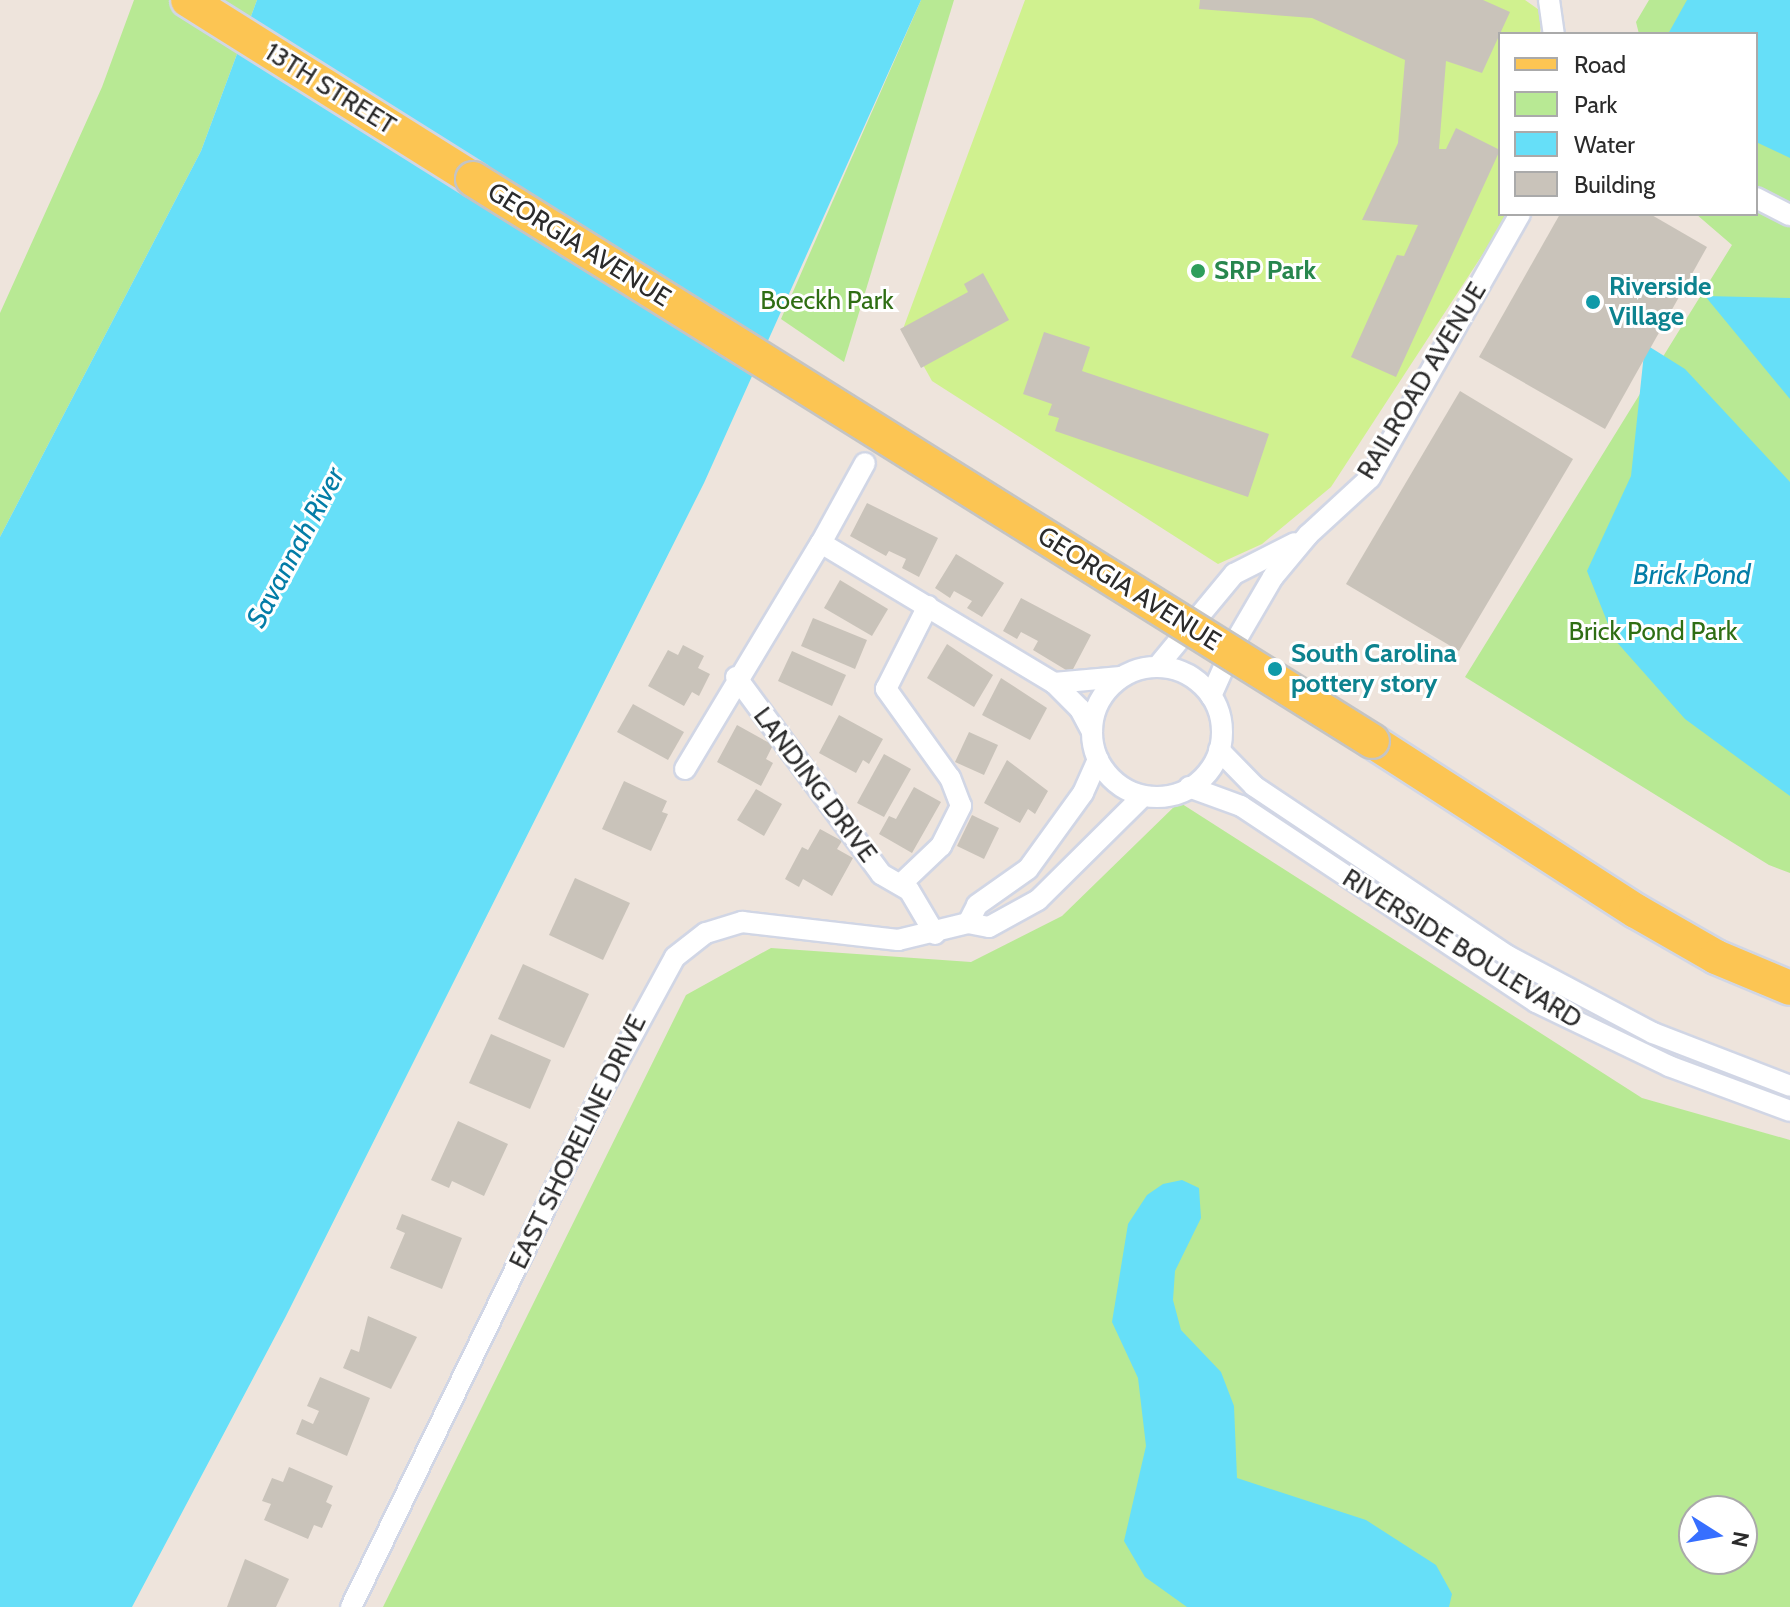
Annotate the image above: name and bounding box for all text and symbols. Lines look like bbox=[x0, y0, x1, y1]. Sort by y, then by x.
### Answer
legend bbox=[1498, 32, 1758, 216]
street label: 13TH STREET bbox=[259, 37, 401, 141]
text: Road bbox=[1574, 50, 1626, 79]
text: Park bbox=[1574, 90, 1617, 119]
text: Water bbox=[1574, 130, 1635, 159]
text: Building bbox=[1574, 170, 1655, 199]
street label: GEORGIA AVENUE bbox=[482, 176, 676, 314]
place label: SRP Park bbox=[1214, 255, 1316, 287]
marker: SRP Park bbox=[1189, 262, 1207, 280]
place label: Riverside Village bbox=[1609, 271, 1711, 332]
street label: RAILROAD AVENUE bbox=[1351, 277, 1493, 485]
park label: Boeckh Park bbox=[760, 285, 894, 317]
marker: Riverside Village bbox=[1584, 293, 1602, 311]
water label: Savannah River bbox=[239, 461, 351, 633]
street label: GEORGIA AVENUE bbox=[1032, 520, 1226, 658]
water label: Brick Pond bbox=[1633, 557, 1751, 591]
park label: Brick Pond Park bbox=[1569, 616, 1737, 648]
place label: South Carolina pottery story bbox=[1291, 638, 1457, 700]
marker: South Carolina pottery story bbox=[1266, 660, 1284, 678]
street label: LANDING DRIVE bbox=[747, 701, 883, 869]
street label: RIVERSIDE BOULEVARD bbox=[1337, 863, 1587, 1035]
street label: EAST SHORELINE DRIVE bbox=[503, 1010, 653, 1274]
north arrow bbox=[1678, 1495, 1758, 1575]
text: N bbox=[1725, 1529, 1755, 1550]

